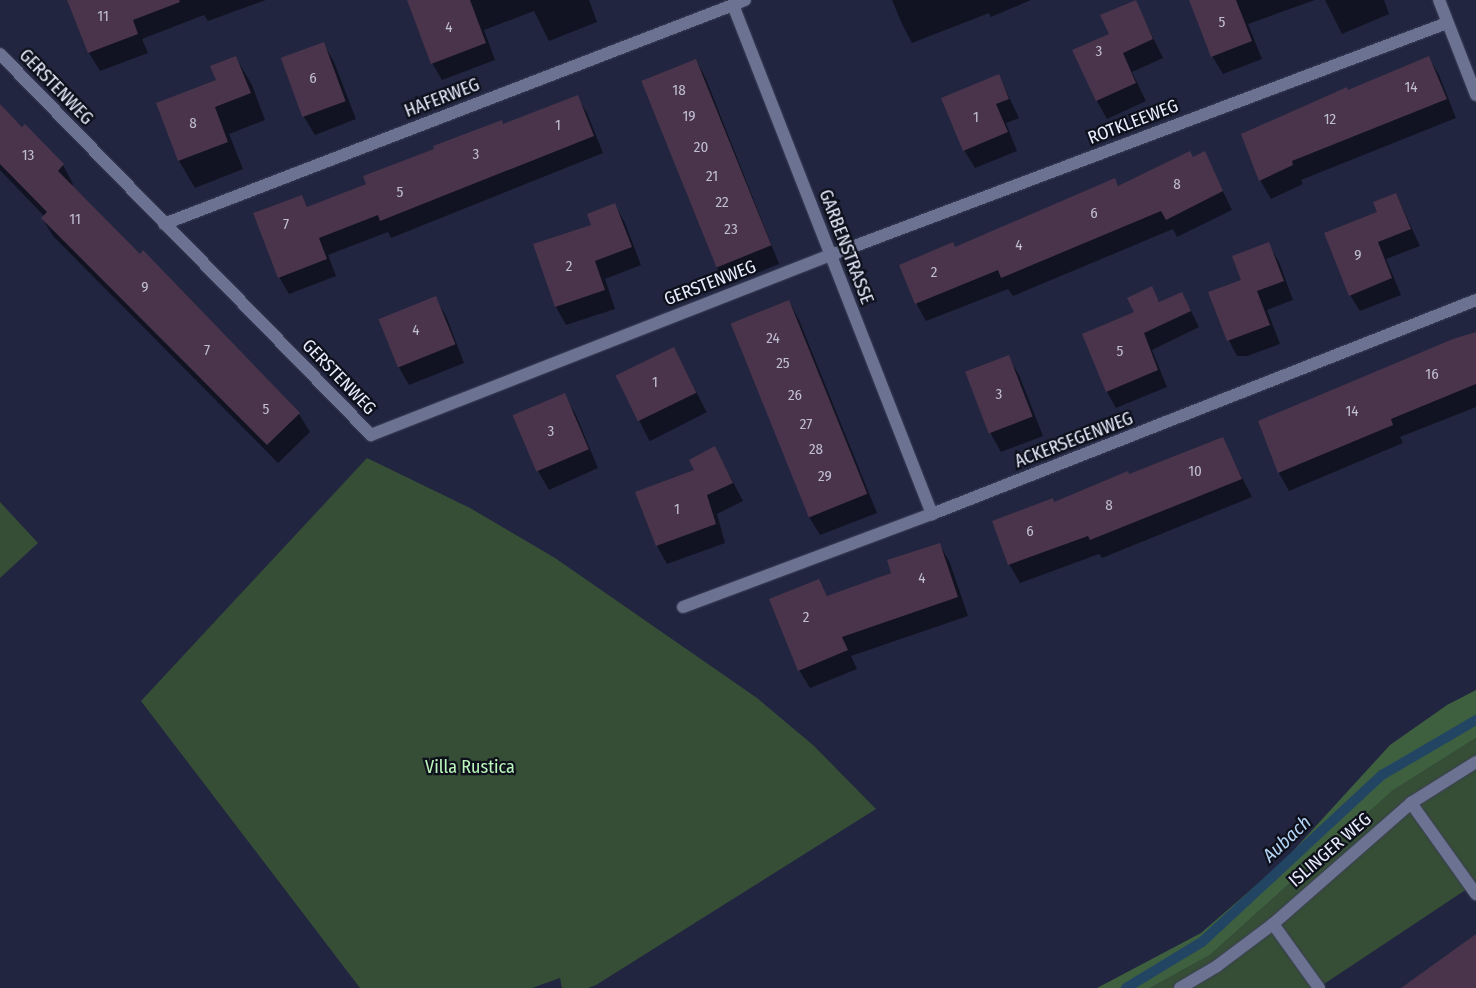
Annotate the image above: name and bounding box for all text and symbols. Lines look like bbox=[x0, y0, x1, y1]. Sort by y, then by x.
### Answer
house number: 11 bbox=[97, 8, 109, 26]
house number: 5 bbox=[1219, 14, 1225, 32]
house number: 4 bbox=[445, 19, 453, 37]
house number: 3 bbox=[1096, 43, 1102, 61]
street label: GERSTENWEG bbox=[15, 45, 97, 129]
house number: 6 bbox=[309, 70, 317, 88]
street label: HAFERWEG bbox=[401, 74, 483, 122]
house number: 14 bbox=[1404, 79, 1418, 97]
house number: 18 bbox=[672, 82, 686, 100]
street label: ROTKLEEWEG bbox=[1085, 95, 1181, 149]
house number: 19 bbox=[682, 108, 696, 126]
house number: 1 bbox=[973, 109, 979, 127]
house number: 12 bbox=[1324, 111, 1336, 129]
house number: 8 bbox=[189, 115, 197, 133]
house number: 1 bbox=[555, 117, 561, 135]
house number: 20 bbox=[694, 139, 708, 157]
house number: 3 bbox=[473, 146, 479, 164]
house number: 13 bbox=[22, 147, 34, 165]
house number: 21 bbox=[706, 168, 718, 186]
house number: 8 bbox=[1173, 176, 1181, 194]
house number: 5 bbox=[397, 184, 403, 202]
street label: GARBENSTRASSE bbox=[814, 187, 878, 307]
house number: 22 bbox=[715, 194, 729, 212]
house number: 6 bbox=[1090, 205, 1098, 223]
house number: 11 bbox=[69, 211, 81, 229]
house number: 7 bbox=[283, 216, 289, 234]
house number: 23 bbox=[724, 221, 738, 239]
house number: 4 bbox=[1015, 237, 1023, 255]
house number: 9 bbox=[1354, 247, 1362, 265]
street label: GERSTENWEG bbox=[661, 256, 759, 310]
house number: 2 bbox=[566, 258, 572, 276]
house number: 2 bbox=[931, 264, 937, 282]
house number: 9 bbox=[141, 279, 149, 297]
house number: 4 bbox=[412, 322, 420, 340]
house number: 24 bbox=[766, 330, 780, 348]
street label: GERSTENWEG bbox=[298, 335, 380, 419]
house number: 7 bbox=[204, 342, 210, 360]
house number: 5 bbox=[1117, 343, 1123, 361]
house number: 25 bbox=[776, 355, 790, 373]
house number: 16 bbox=[1425, 366, 1439, 384]
house number: 1 bbox=[652, 374, 658, 392]
house number: 3 bbox=[996, 386, 1002, 404]
house number: 26 bbox=[788, 387, 802, 405]
house number: 5 bbox=[263, 401, 269, 419]
house number: 14 bbox=[1345, 403, 1359, 421]
street label: ACKERSEGENWEG bbox=[1012, 408, 1136, 472]
house number: 27 bbox=[800, 416, 812, 434]
house number: 3 bbox=[548, 423, 554, 441]
house number: 28 bbox=[809, 441, 823, 459]
house number: 10 bbox=[1188, 463, 1202, 481]
house number: 29 bbox=[818, 468, 832, 486]
house number: 8 bbox=[1105, 497, 1113, 515]
house number: 1 bbox=[674, 501, 680, 519]
house number: 6 bbox=[1026, 523, 1034, 541]
house number: 4 bbox=[918, 570, 926, 588]
house number: 2 bbox=[803, 609, 809, 627]
park label: Villa Rustica bbox=[425, 756, 515, 778]
street label: ISLINGER WEG bbox=[1284, 808, 1376, 892]
water label: Aubach bbox=[1258, 811, 1316, 867]

